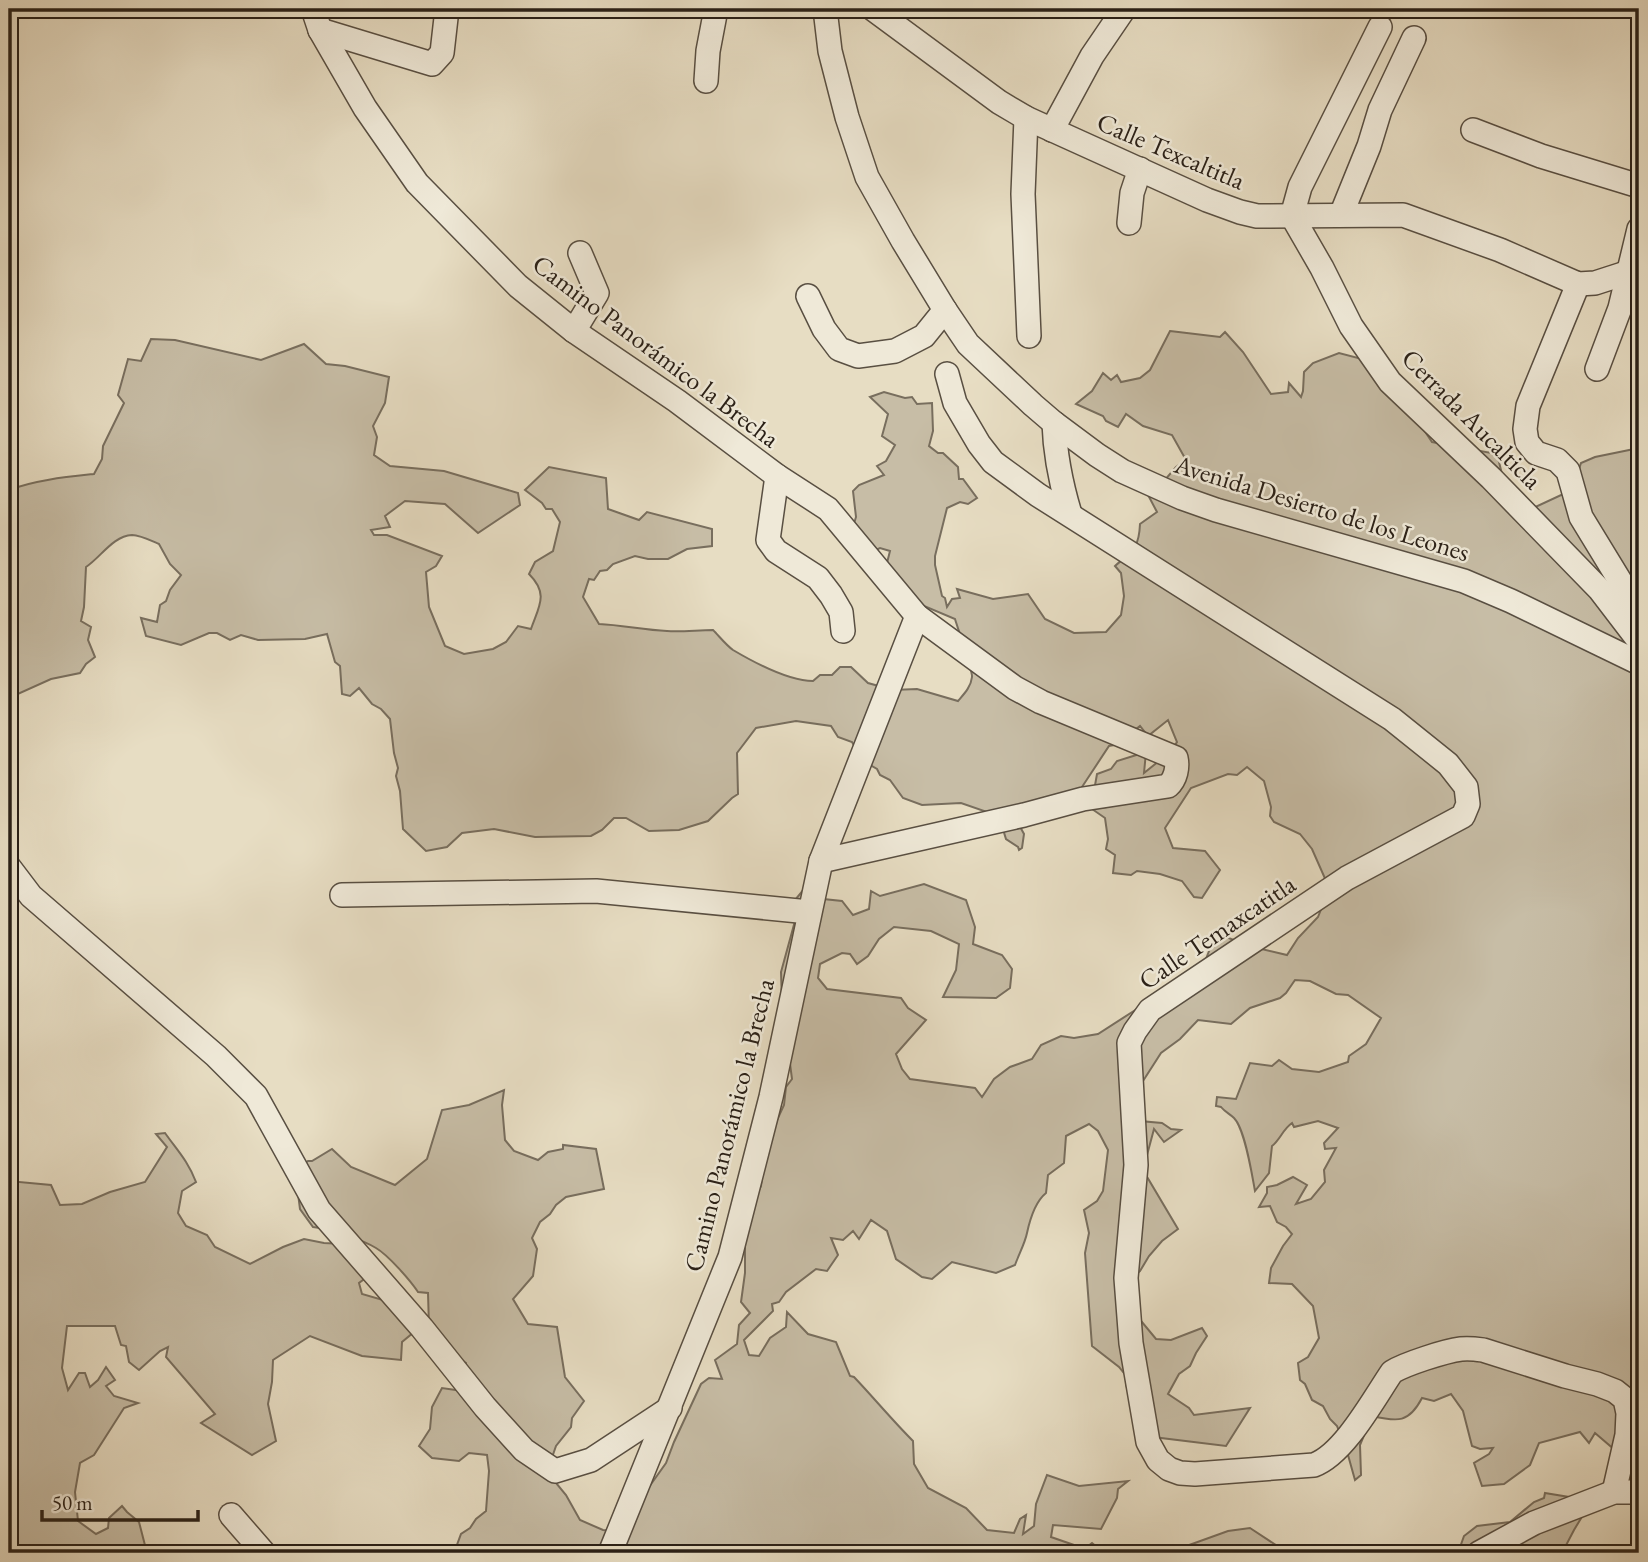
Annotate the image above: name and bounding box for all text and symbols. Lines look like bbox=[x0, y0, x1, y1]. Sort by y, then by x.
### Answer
street label: Calle Texcaltitla bbox=[1092, 105, 1251, 198]
street label: Camino Panorámico la Brecha bbox=[526, 247, 787, 456]
street label: Cerrada Aucalticla bbox=[1394, 341, 1550, 497]
street label: Avenida Desierto de los Leones bbox=[1169, 447, 1474, 569]
street label: Calle Temaxcatitla bbox=[1132, 867, 1303, 997]
street label: Camino Panorámico la Brecha bbox=[676, 974, 782, 1275]
scale bar bbox=[42, 1478, 198, 1522]
text: 50 m bbox=[52, 1489, 93, 1516]

